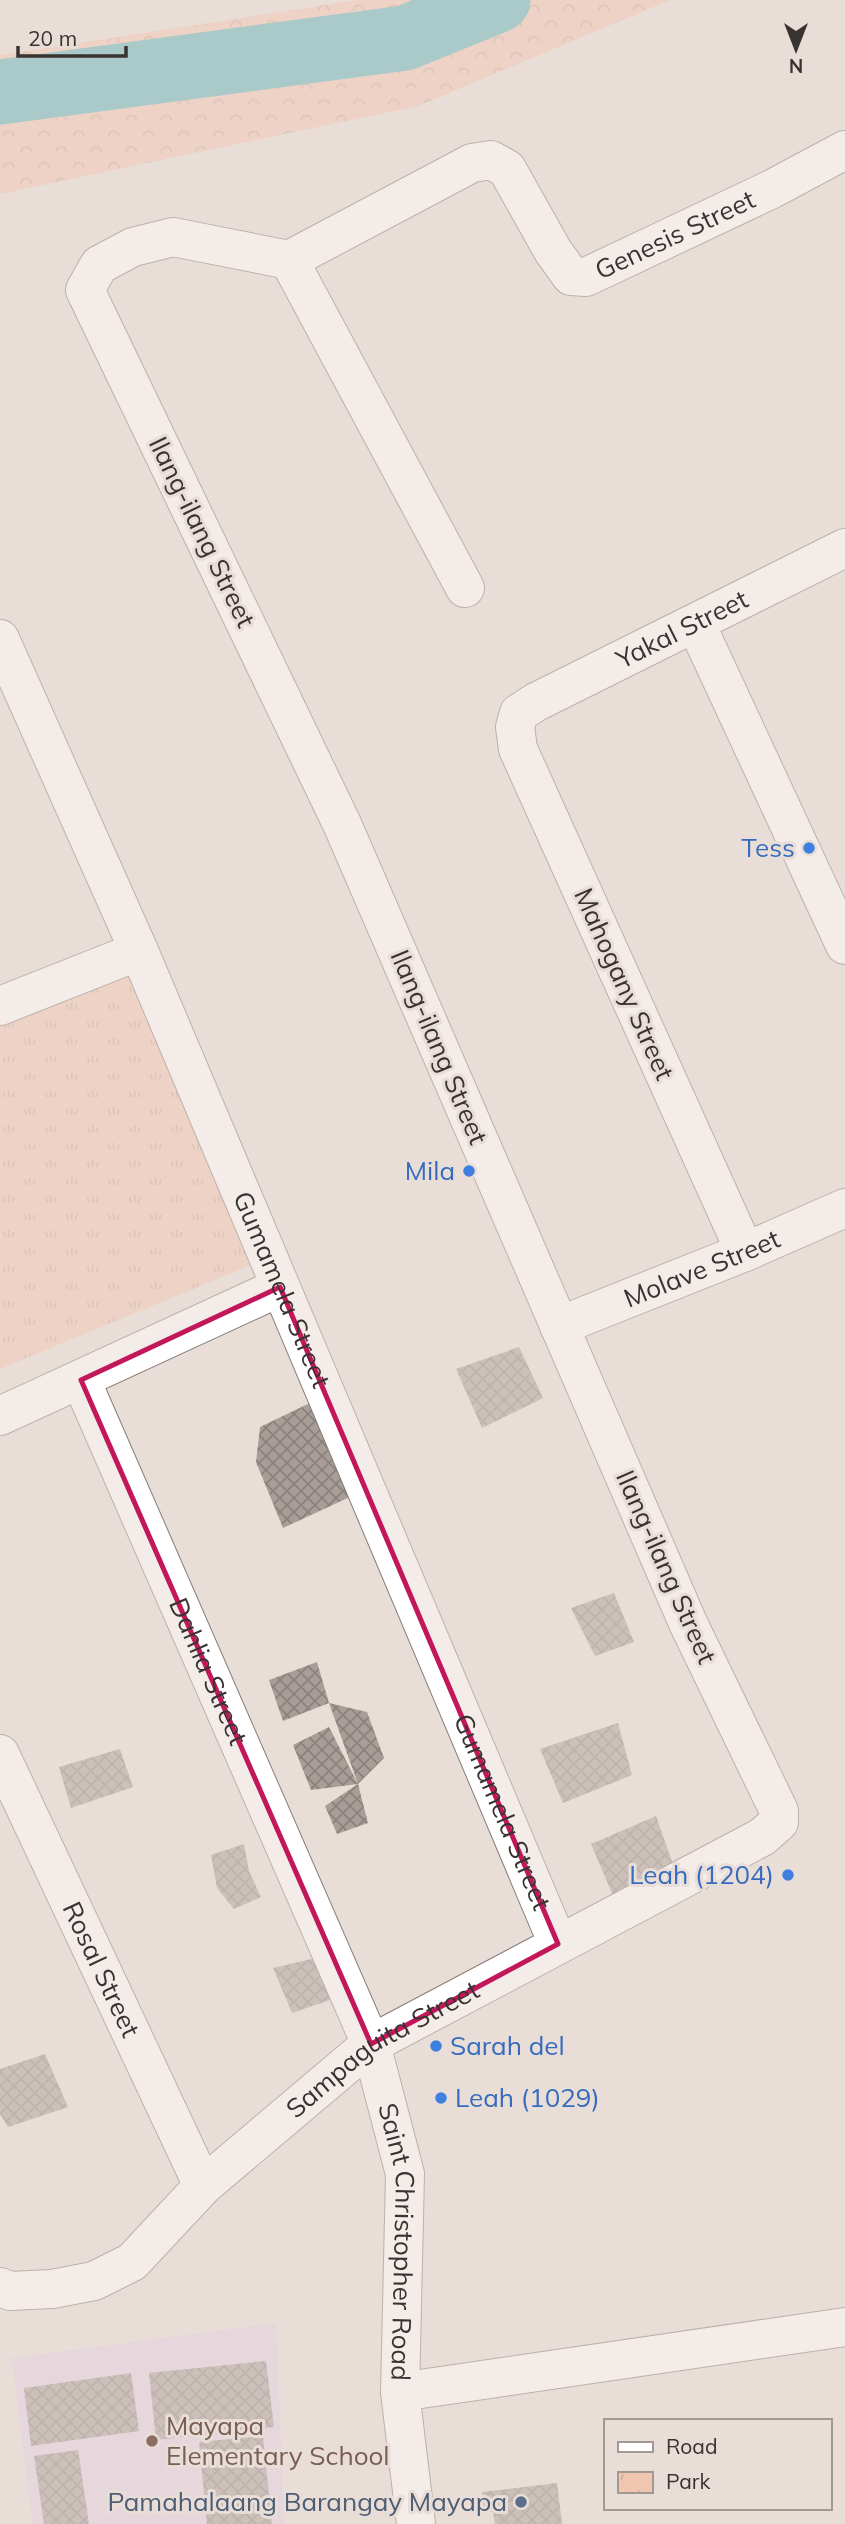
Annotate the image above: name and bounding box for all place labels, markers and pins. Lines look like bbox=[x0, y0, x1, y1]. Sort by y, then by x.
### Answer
place label: Tess bbox=[741, 831, 795, 864]
marker: Tess bbox=[801, 840, 817, 856]
place label: Mila bbox=[405, 1154, 455, 1187]
marker: Mila bbox=[461, 1163, 477, 1179]
place label: Leah (1204) bbox=[629, 1858, 774, 1891]
marker: Leah (1204) bbox=[780, 1867, 796, 1883]
place label: Sarah del bbox=[450, 2029, 565, 2062]
marker: Sarah del bbox=[428, 2038, 444, 2054]
place label: Leah (1029) bbox=[455, 2081, 600, 2114]
marker: Leah (1029) bbox=[433, 2090, 449, 2106]
place label: Mayapa Elementary School bbox=[166, 2409, 390, 2472]
marker: Mayapa Elementary School bbox=[144, 2433, 160, 2449]
place label: Pamahalaang Barangay Mayapa bbox=[107, 2485, 507, 2518]
marker: Pamahalaang Barangay Mayapa bbox=[513, 2494, 529, 2510]

